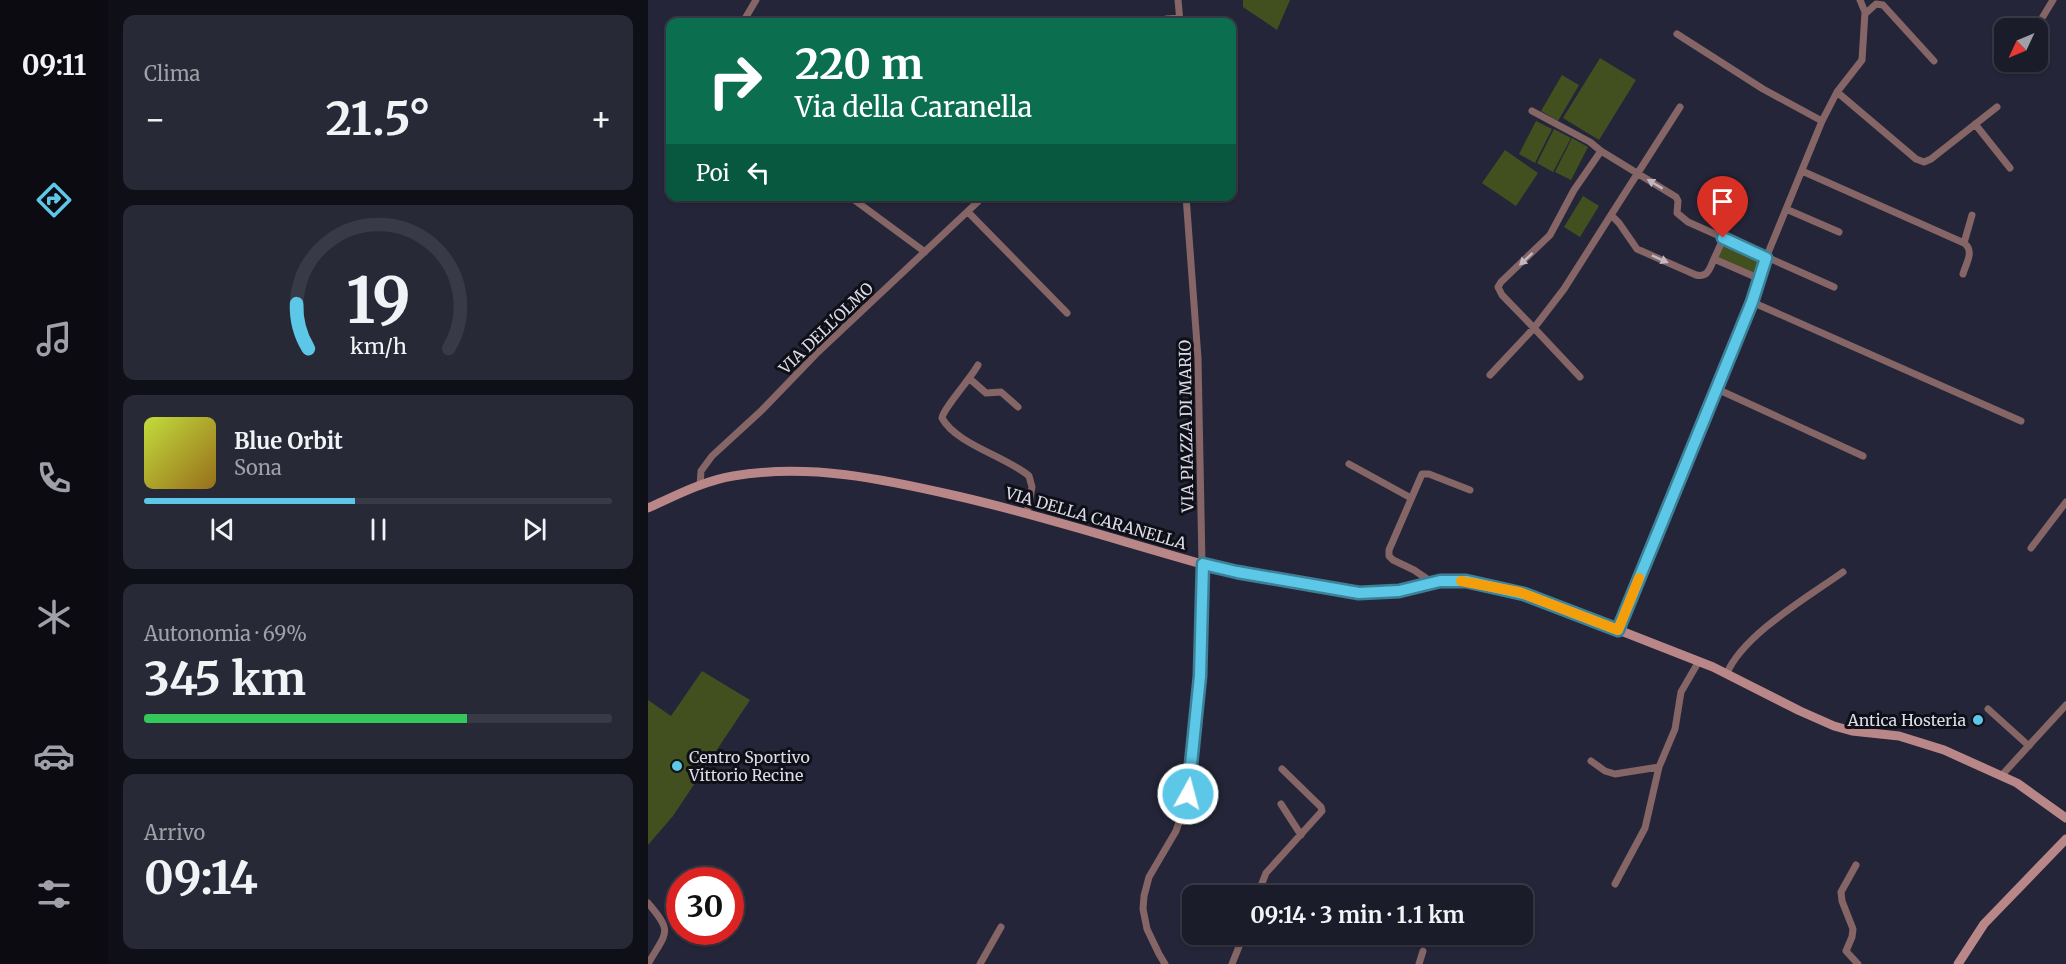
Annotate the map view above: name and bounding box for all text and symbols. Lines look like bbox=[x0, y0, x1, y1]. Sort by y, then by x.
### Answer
north arrow bbox=[1994, 18, 2048, 72]
map controls bbox=[1994, 18, 2048, 72]
text: 220 m bbox=[795, 38, 923, 90]
icon: right bbox=[696, 42, 774, 120]
text: 09:11 bbox=[22, 48, 86, 82]
text: Clima bbox=[144, 61, 200, 86]
text: Via della Caranella bbox=[795, 90, 1032, 124]
text: 21.5° bbox=[326, 91, 430, 147]
text: − bbox=[144, 99, 166, 140]
text: + bbox=[590, 99, 612, 140]
icon: left bbox=[742, 156, 775, 189]
text: Poi bbox=[696, 159, 730, 187]
pin bbox=[1697, 176, 1748, 238]
icon: directions bbox=[33, 179, 75, 221]
one-way arrow bbox=[1646, 180, 1663, 190]
icon: arrive bbox=[1706, 185, 1739, 218]
one-way arrow bbox=[1519, 251, 1533, 265]
one-way arrow bbox=[1651, 255, 1668, 264]
text: 19 bbox=[346, 262, 410, 340]
street label: VIA DELL'OLMO bbox=[774, 278, 878, 379]
icon: music bbox=[33, 318, 75, 360]
text: km/h bbox=[350, 334, 406, 361]
street label: VIA PIAZZA DI MARIO bbox=[1174, 339, 1198, 513]
text: Blue Orbit bbox=[234, 427, 343, 455]
text: Sona bbox=[234, 455, 282, 480]
icon: phone bbox=[33, 457, 75, 499]
street label: VIA DELLA CARANELLA bbox=[1002, 482, 1190, 554]
icon: previous bbox=[206, 513, 239, 546]
icon: pause bbox=[362, 513, 395, 546]
icon: next bbox=[518, 513, 551, 546]
icon: climate bbox=[33, 596, 75, 638]
text: Autonomia · 69% bbox=[144, 621, 307, 646]
text: 345 km bbox=[144, 651, 306, 707]
place label: Antica Hosteria bbox=[1846, 710, 1966, 730]
marker: Antica Hosteria bbox=[1971, 713, 1985, 727]
icon: car bbox=[33, 735, 75, 777]
place label: Centro Sportivo Vittorio Recine bbox=[688, 747, 810, 785]
marker: Centro Sportivo Vittorio Recine bbox=[670, 759, 684, 773]
position arrow bbox=[1156, 762, 1220, 826]
text: Arrivo bbox=[144, 820, 205, 845]
text: 09:14 bbox=[144, 850, 258, 906]
speed limit sign: 30 bbox=[666, 867, 744, 945]
icon: filters bbox=[33, 873, 75, 915]
text: 09:14 · 3 min · 1.1 km bbox=[1250, 901, 1465, 929]

